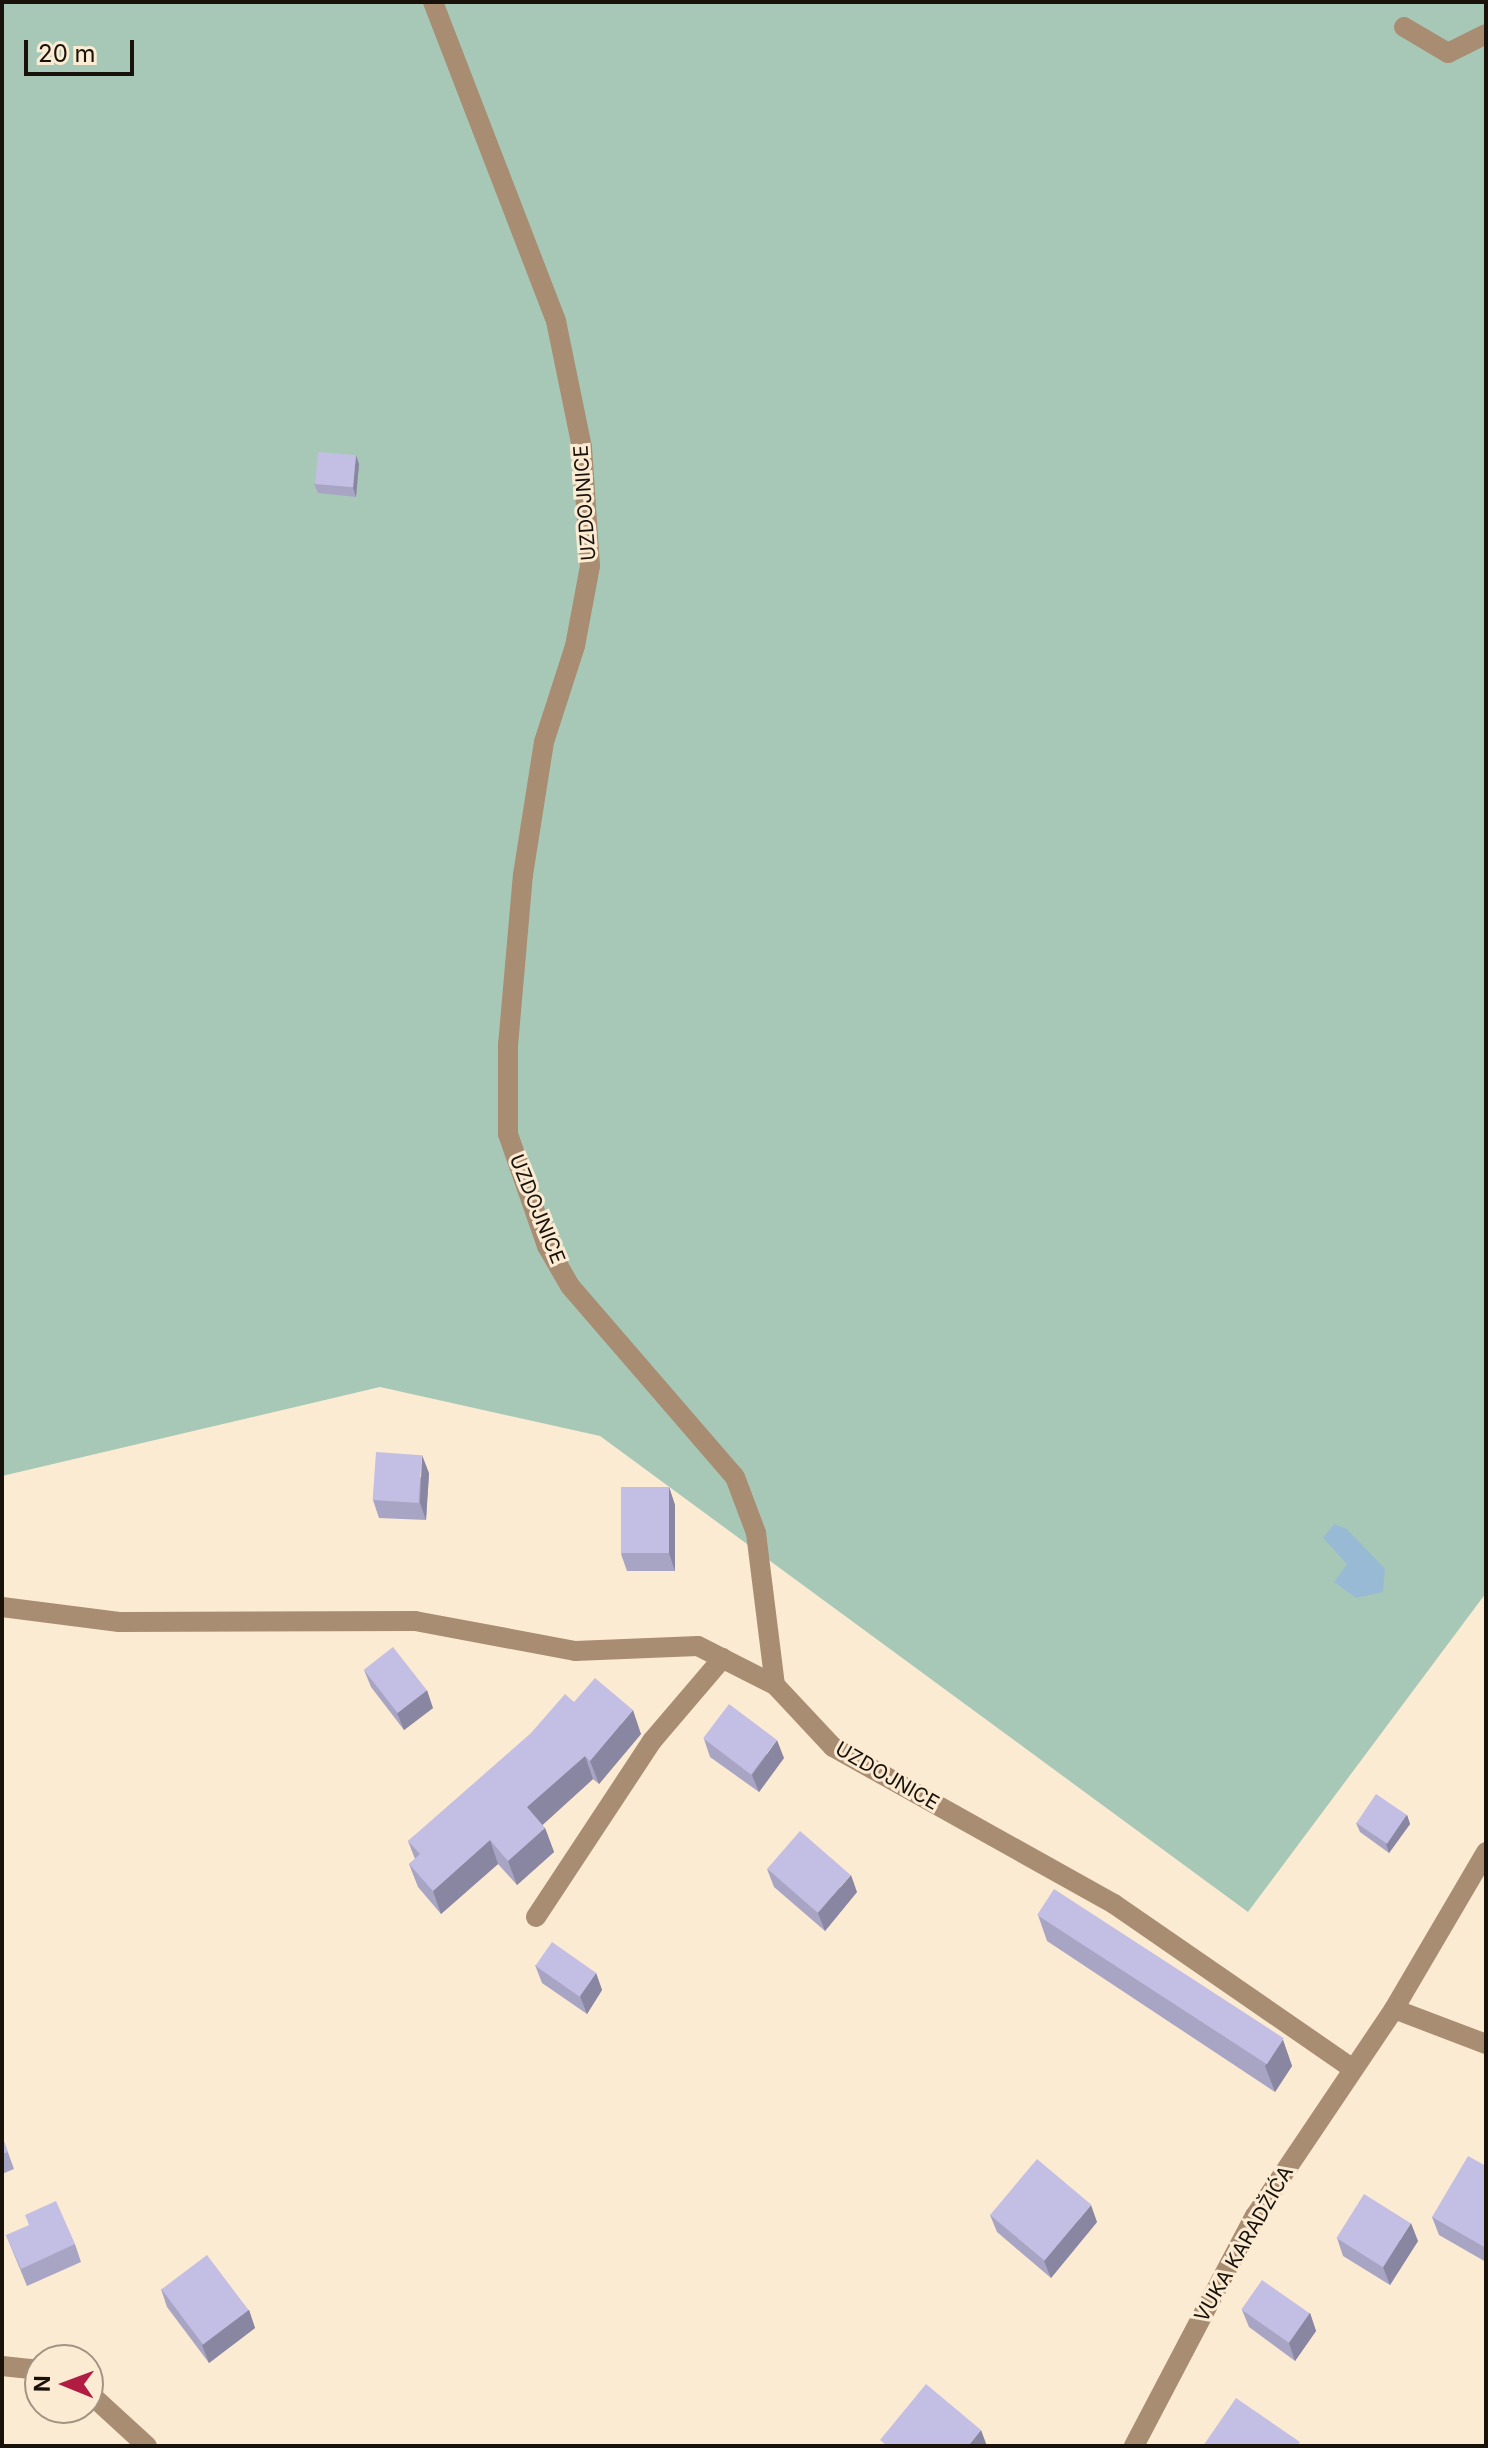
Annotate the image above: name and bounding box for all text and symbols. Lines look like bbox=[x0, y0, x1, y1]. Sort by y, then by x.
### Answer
scale bar bbox=[28, 24, 138, 74]
text: 20 m bbox=[38, 39, 96, 68]
street label: UZDOJNICE bbox=[569, 444, 601, 562]
street label: UZDOJNICE bbox=[504, 1151, 570, 1267]
street label: UZDOJNICE bbox=[831, 1737, 943, 1815]
street label: VUKA KARADŽIĆA bbox=[1190, 2162, 1298, 2326]
north arrow bbox=[24, 2344, 104, 2424]
text: N bbox=[29, 2375, 55, 2392]

